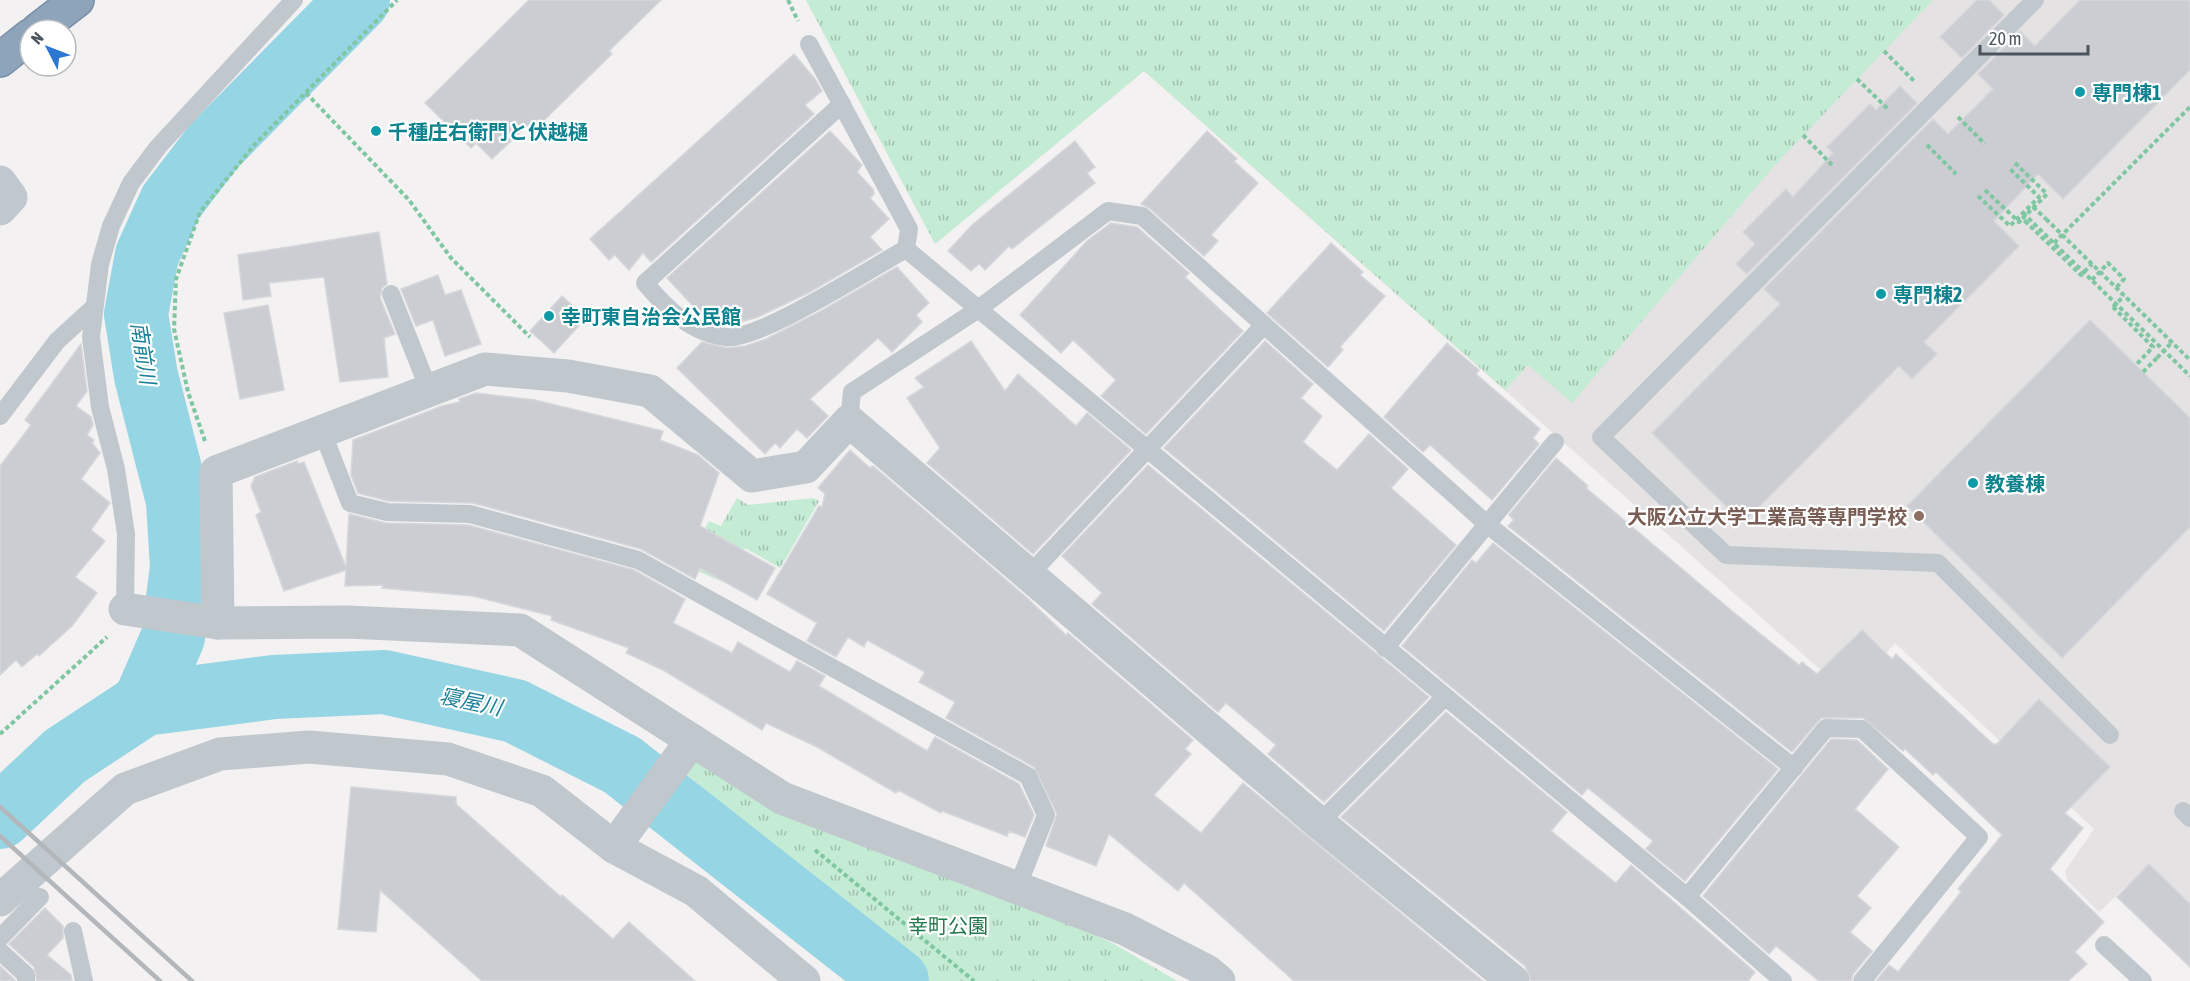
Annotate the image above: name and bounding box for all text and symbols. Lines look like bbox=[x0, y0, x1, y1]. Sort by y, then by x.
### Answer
north arrow bbox=[18, 18, 78, 78]
scale bar bbox=[1980, 18, 2088, 56]
text: N bbox=[27, 28, 47, 47]
text: 20 m bbox=[1989, 28, 2021, 49]
place label: 専門棟1 bbox=[2092, 81, 2161, 104]
marker: 専門棟1 bbox=[2073, 85, 2087, 99]
place label: 千種庄右衛門と伏越樋 bbox=[388, 120, 588, 143]
marker: 千種庄右衛門と伏越樋 bbox=[369, 124, 383, 138]
place label: 専門棟2 bbox=[1893, 283, 1962, 306]
marker: 専門棟2 bbox=[1874, 287, 1888, 301]
place label: 幸町東自治会公民館 bbox=[561, 305, 741, 328]
marker: 幸町東自治会公民館 bbox=[542, 309, 556, 323]
water label: 南前川 bbox=[127, 320, 161, 388]
place label: 教養棟 bbox=[1985, 472, 2045, 495]
marker: 教養棟 bbox=[1966, 476, 1980, 490]
place label: 大阪公立大学工業高等専門学校 bbox=[1627, 505, 1907, 528]
marker: 大阪公立大学工業高等専門学校 bbox=[1912, 509, 1926, 523]
water label: 寝屋川 bbox=[438, 683, 506, 720]
park label: 幸町公園 bbox=[908, 914, 988, 937]

